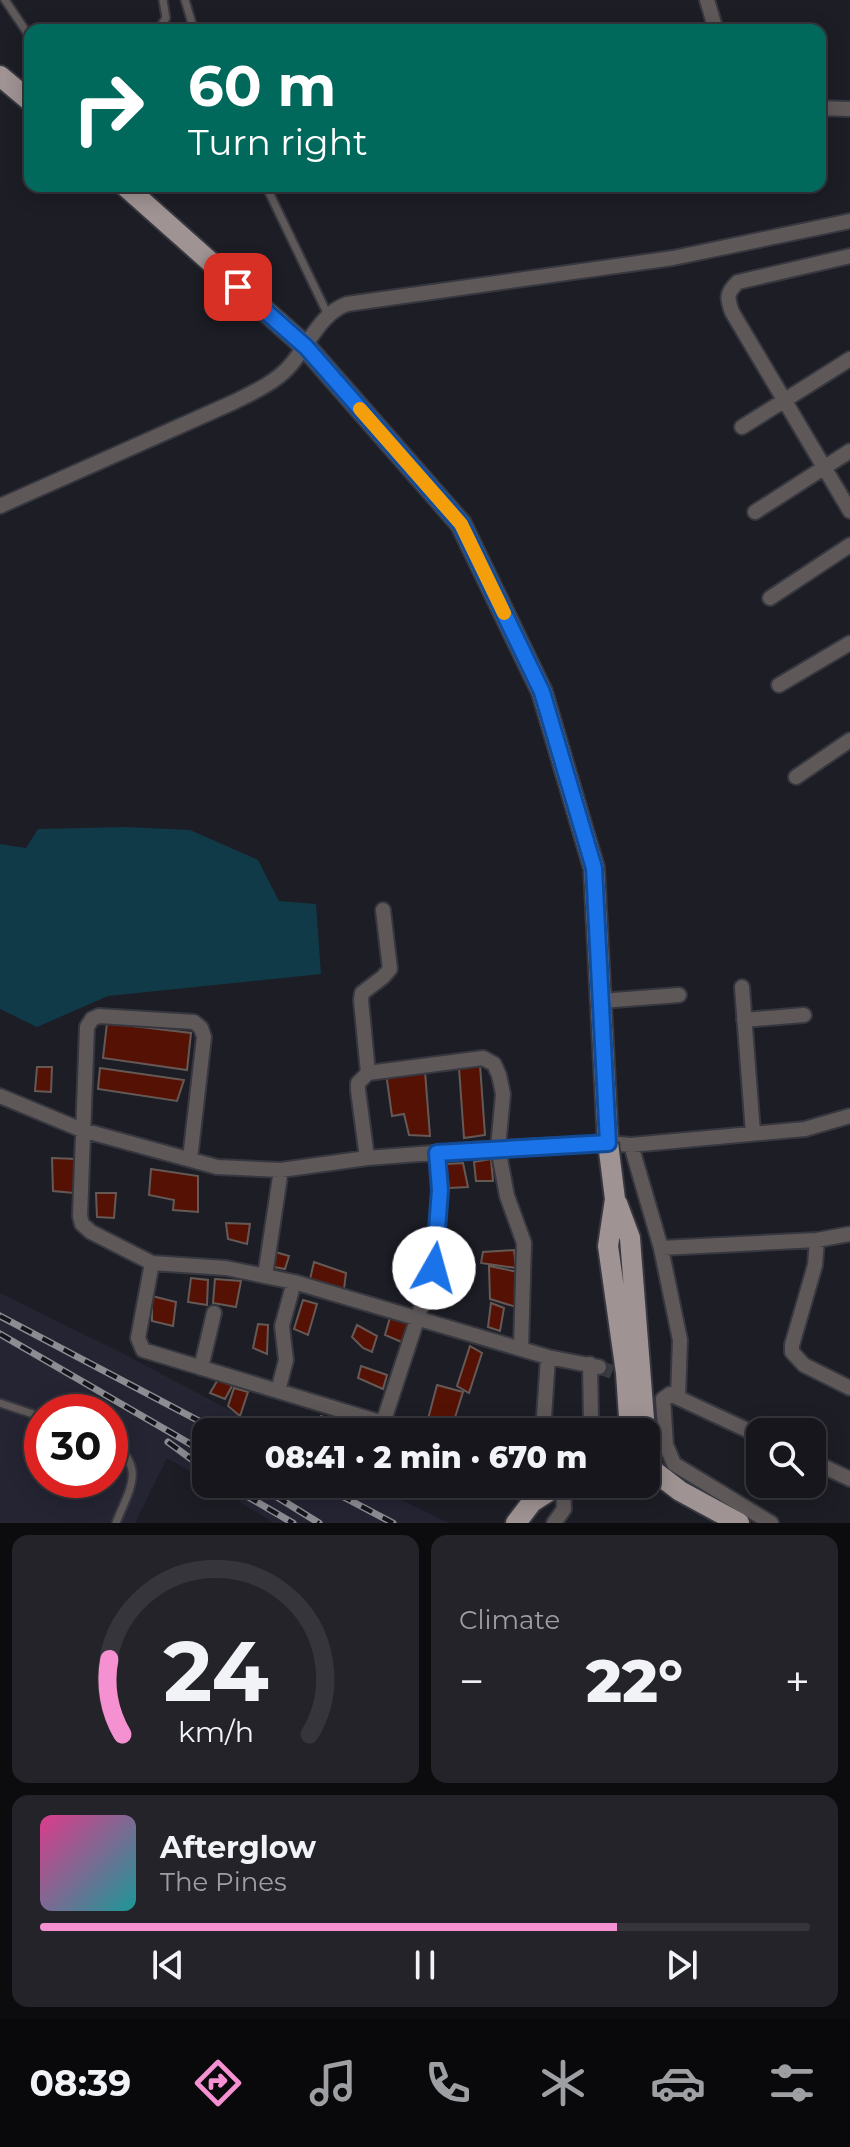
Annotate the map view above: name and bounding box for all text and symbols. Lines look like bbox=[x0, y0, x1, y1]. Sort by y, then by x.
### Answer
text: 60 m bbox=[188, 52, 336, 120]
icon: right bbox=[56, 56, 160, 160]
text: Turn right bbox=[188, 120, 368, 164]
pin bbox=[204, 253, 272, 321]
icon: arrive bbox=[216, 265, 260, 309]
position arrow bbox=[392, 1226, 476, 1310]
speed limit sign: 30 bbox=[24, 1394, 128, 1498]
map controls bbox=[746, 1418, 826, 1498]
button: search bbox=[746, 1418, 826, 1498]
text: 08:41 · 2 min · 670 m bbox=[265, 1439, 587, 1476]
text: Climate bbox=[459, 1604, 560, 1636]
text: 24 bbox=[163, 1620, 268, 1722]
text: 22° bbox=[586, 1644, 683, 1717]
text: − bbox=[459, 1654, 484, 1708]
text: + bbox=[785, 1654, 810, 1708]
text: km/h bbox=[177, 1714, 254, 1749]
text: Afterglow bbox=[160, 1829, 316, 1866]
text: The Pines bbox=[160, 1866, 287, 1898]
icon: previous bbox=[146, 1943, 190, 1987]
icon: pause bbox=[403, 1943, 447, 1987]
icon: next bbox=[660, 1943, 704, 1987]
icon: directions bbox=[190, 2055, 246, 2111]
icon: music bbox=[305, 2055, 361, 2111]
icon: phone bbox=[420, 2055, 476, 2111]
icon: climate bbox=[535, 2055, 591, 2111]
icon: car bbox=[650, 2055, 706, 2111]
icon: filters bbox=[764, 2055, 820, 2111]
text: 08:39 bbox=[29, 2061, 131, 2105]

